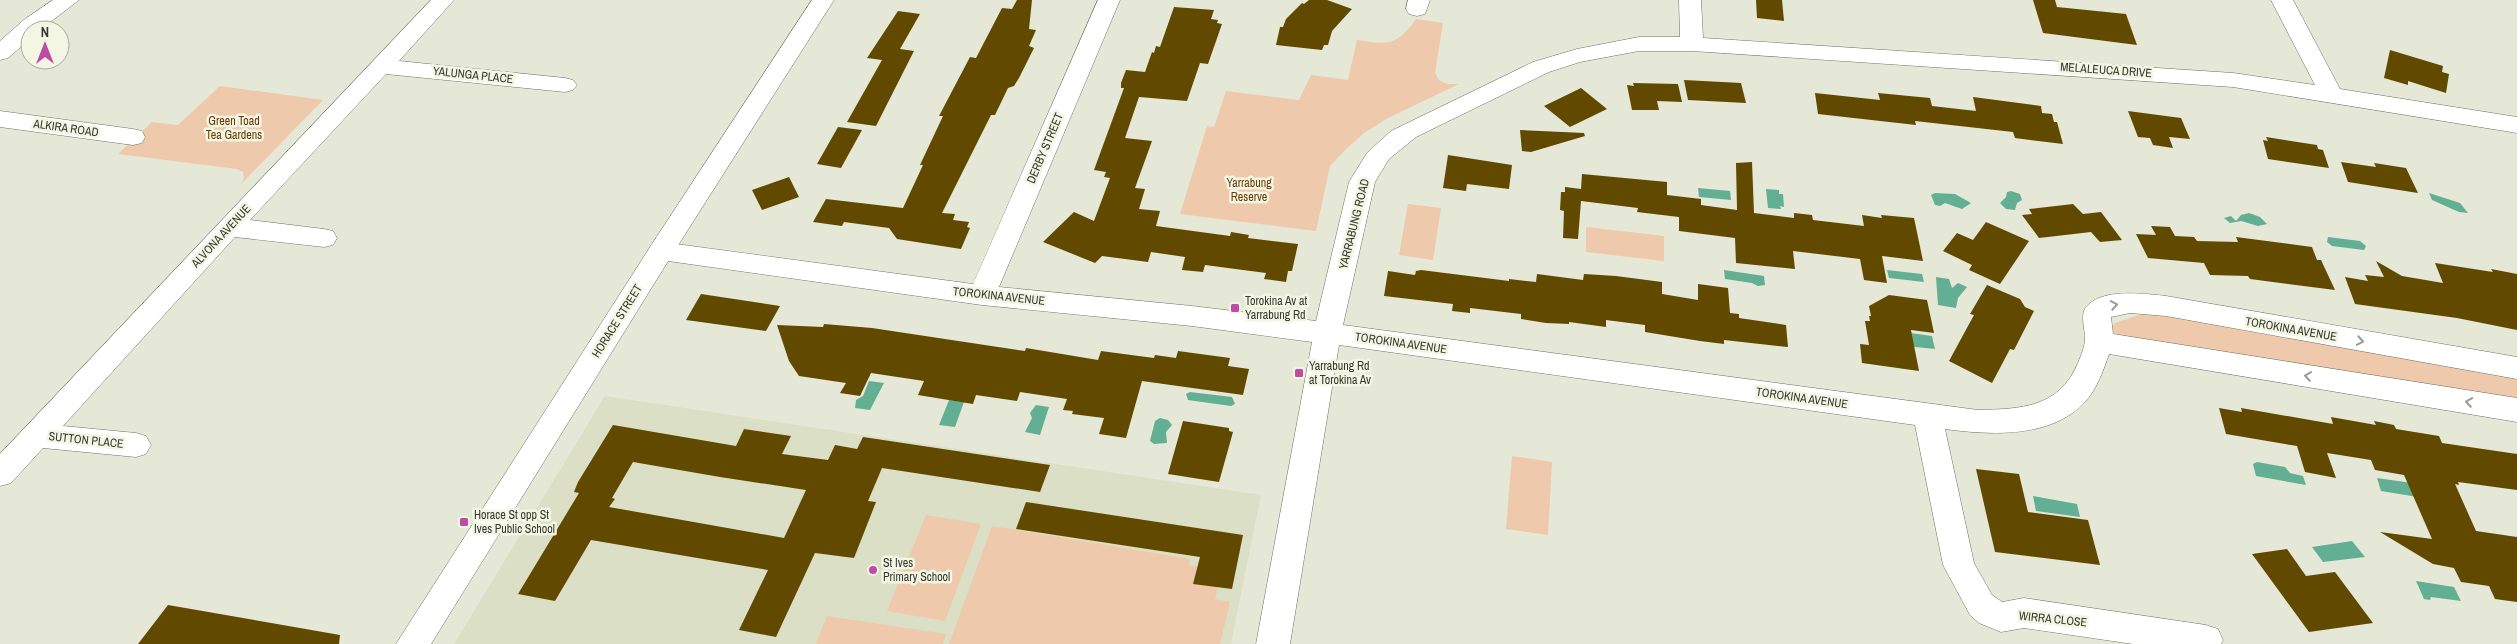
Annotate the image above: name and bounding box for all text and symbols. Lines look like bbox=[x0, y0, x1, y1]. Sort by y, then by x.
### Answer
north arrow bbox=[20, 20, 70, 70]
text: N bbox=[41, 23, 49, 41]
street label: MELALEUCA DRIVE bbox=[2060, 59, 2152, 81]
street label: YALUNGA PLACE bbox=[432, 63, 514, 87]
street label: DERBY STREET bbox=[1023, 110, 1067, 186]
park label: Green Toad Tea Gardens bbox=[206, 113, 262, 143]
street label: ALKIRA ROAD bbox=[31, 115, 100, 140]
park label: Yarrabung Reserve bbox=[1226, 175, 1272, 205]
street label: YARRABUNG ROAD bbox=[1335, 177, 1373, 271]
street label: ALVONA AVENUE bbox=[187, 201, 254, 272]
street label: HORACE STREET bbox=[588, 281, 646, 361]
street label: TOROKINA AVENUE bbox=[952, 283, 1046, 309]
place label: Torokina Av at Yarrabung Rd bbox=[1245, 293, 1307, 323]
one-way arrow bbox=[2110, 300, 2118, 311]
marker: Torokina Av at Yarrabung Rd bbox=[1229, 302, 1241, 314]
street label: TOROKINA AVENUE bbox=[2244, 313, 2338, 345]
street label: TOROKINA AVENUE bbox=[1354, 329, 1448, 357]
one-way arrow bbox=[2356, 335, 2365, 345]
place label: Yarrabung Rd at Torokina Av bbox=[1309, 358, 1371, 388]
marker: Yarrabung Rd at Torokina Av bbox=[1293, 367, 1305, 379]
one-way arrow bbox=[2304, 371, 2313, 381]
street label: TOROKINA AVENUE bbox=[1755, 384, 1849, 412]
one-way arrow bbox=[2465, 397, 2473, 407]
street label: SUTTON PLACE bbox=[48, 428, 124, 452]
place label: Horace St opp St Ives Public School bbox=[474, 507, 555, 537]
marker: Horace St opp St Ives Public School bbox=[458, 516, 470, 528]
place label: St Ives Primary School bbox=[883, 555, 950, 585]
marker: St Ives Primary School bbox=[867, 564, 879, 576]
street label: WIRRA CLOSE bbox=[2018, 607, 2088, 631]

